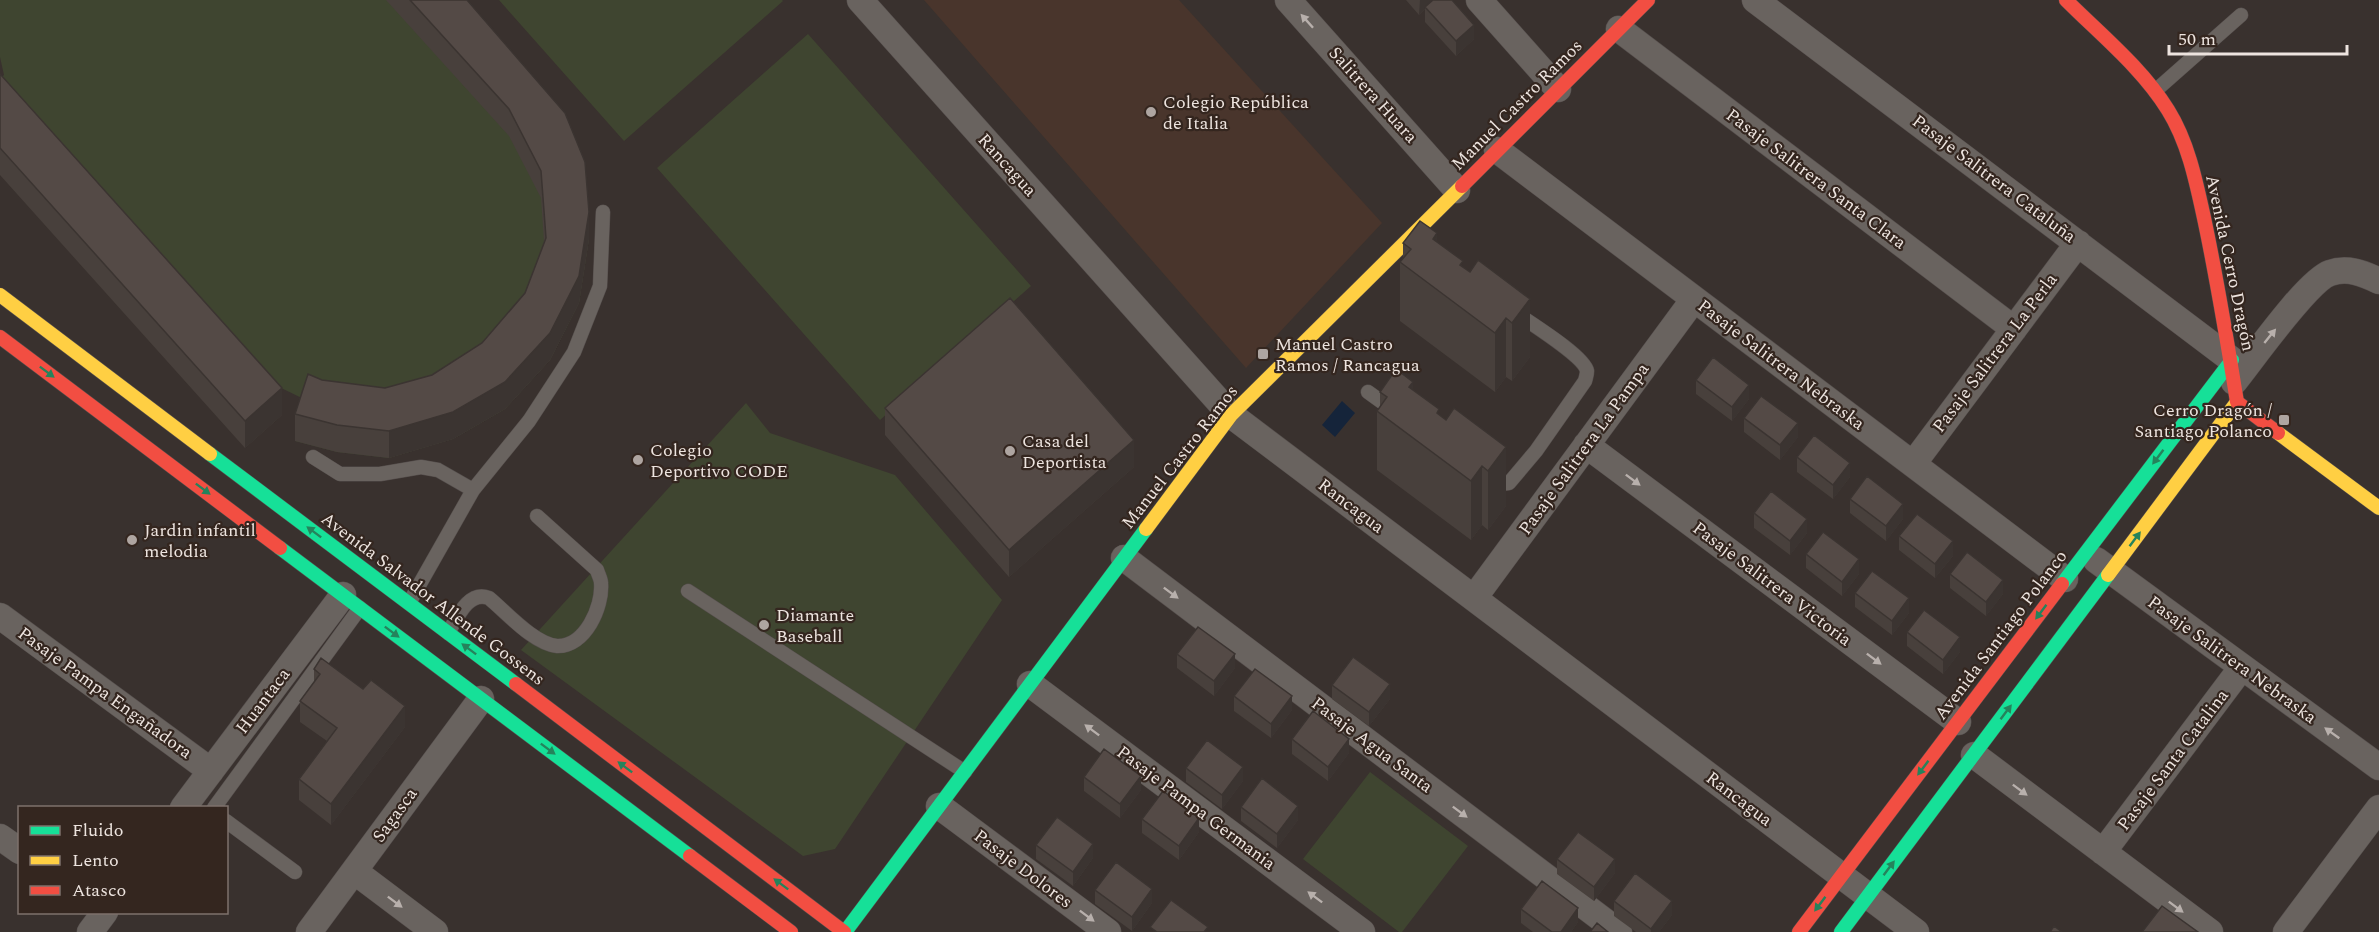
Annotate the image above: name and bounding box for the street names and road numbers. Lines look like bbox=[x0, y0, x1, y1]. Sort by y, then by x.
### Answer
street label: Manuel Castro Ramos bbox=[1445, 33, 1589, 177]
street label: Salitrera Huara bbox=[1322, 41, 1424, 150]
street label: Pasaje Salitrera Santa Clara bbox=[1720, 102, 1912, 256]
street label: Pasaje Salitrera Cataluña bbox=[1906, 108, 2082, 250]
street label: Rancagua bbox=[971, 127, 1043, 203]
street label: Avenida Cerro Dragón bbox=[2198, 172, 2262, 354]
street label: Pasaje Salitrera La Perla bbox=[1926, 267, 2064, 438]
street label: Pasaje Salitrera Nebraska bbox=[1692, 293, 1871, 437]
street label: Pasaje Salitrera La Pampa bbox=[1512, 357, 1656, 541]
street label: Manuel Castro Ramos bbox=[1115, 379, 1245, 535]
street label: Rancagua bbox=[1312, 472, 1390, 540]
street label: Avenida Salvador Allende Gossens bbox=[315, 506, 551, 692]
street label: Pasaje Salitrera Victoria bbox=[1687, 515, 1857, 653]
street label: Avenida Santiago Polanco bbox=[1928, 544, 2074, 726]
street label: Pasaje Salitrera Nebraska bbox=[2142, 589, 2322, 731]
street label: Pasaje Pampa Engañadora bbox=[12, 620, 198, 766]
street label: Huantaca bbox=[229, 662, 297, 740]
street label: Pasaje Santa Catalina bbox=[2111, 683, 2235, 837]
street label: Pasaje Agua Santa bbox=[1306, 690, 1439, 800]
street label: Pasaje Pampa Germania bbox=[1111, 739, 1281, 877]
street label: Rancagua bbox=[1700, 765, 1778, 833]
street label: Sagasca bbox=[366, 782, 424, 848]
street label: Pasaje Dolores bbox=[968, 823, 1078, 915]

